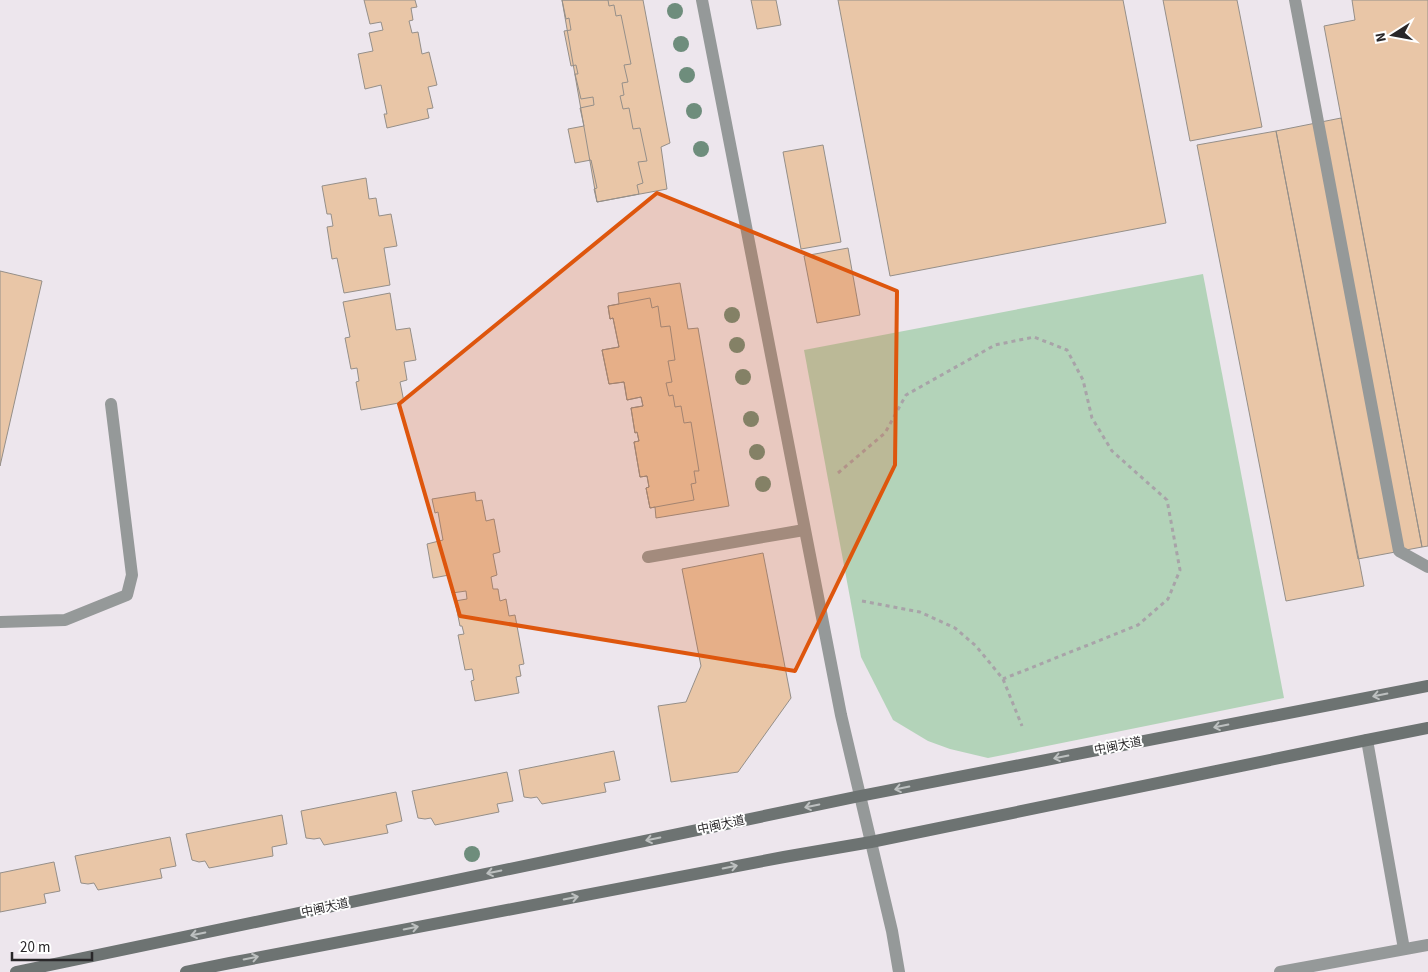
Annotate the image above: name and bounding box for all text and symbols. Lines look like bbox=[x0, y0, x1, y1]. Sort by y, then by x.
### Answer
north arrow bbox=[1368, 10, 1418, 60]
text: N bbox=[1371, 31, 1392, 44]
one-way arrow bbox=[1373, 691, 1389, 700]
one-way arrow bbox=[1213, 722, 1229, 731]
street label: 中闽大道 bbox=[1093, 733, 1143, 759]
one-way arrow bbox=[1054, 753, 1070, 762]
one-way arrow bbox=[894, 784, 910, 793]
one-way arrow bbox=[805, 802, 821, 811]
street label: 中闽大道 bbox=[696, 812, 746, 838]
one-way arrow bbox=[646, 835, 662, 845]
one-way arrow bbox=[722, 862, 738, 872]
one-way arrow bbox=[487, 868, 503, 878]
one-way arrow bbox=[562, 892, 578, 902]
street label: 中闽大道 bbox=[300, 895, 350, 921]
one-way arrow bbox=[402, 923, 418, 932]
scale bar bbox=[12, 930, 92, 962]
one-way arrow bbox=[190, 930, 206, 939]
text: 20 m bbox=[20, 937, 50, 958]
one-way arrow bbox=[243, 953, 259, 963]

